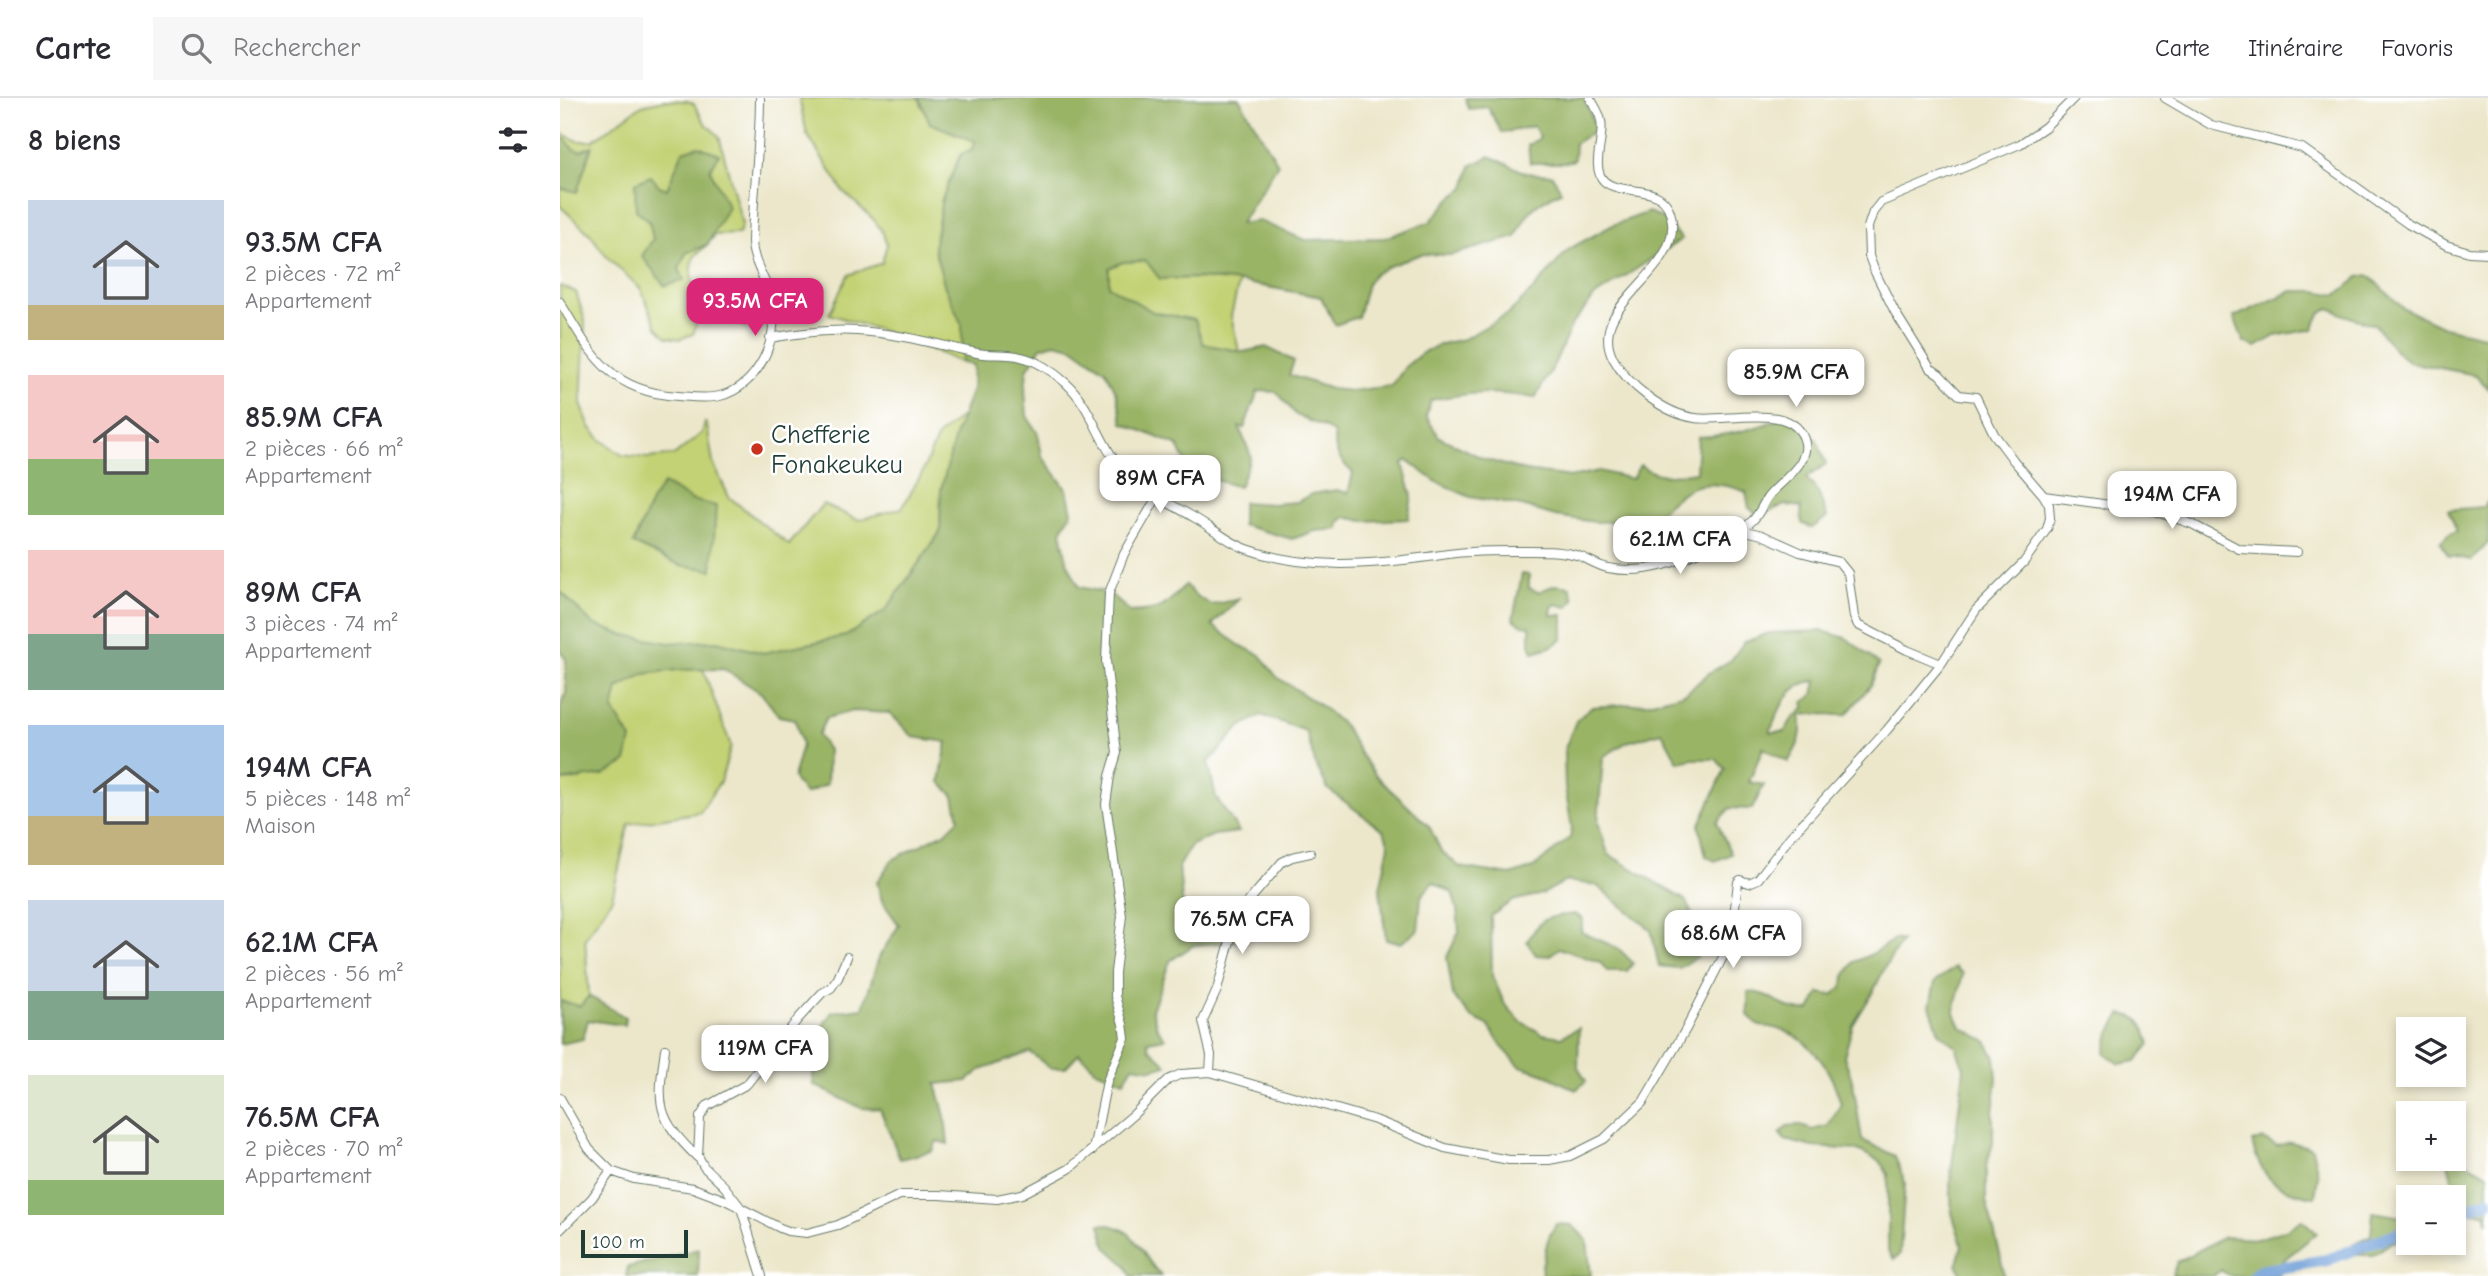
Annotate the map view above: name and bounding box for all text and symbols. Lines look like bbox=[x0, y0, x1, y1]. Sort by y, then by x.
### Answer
search box bbox=[153, 17, 643, 80]
text: Carte bbox=[35, 29, 111, 67]
icon: search bbox=[177, 29, 215, 67]
text: Rechercher bbox=[233, 33, 360, 63]
text: Carte bbox=[2155, 34, 2210, 62]
text: Itinéraire bbox=[2248, 34, 2343, 62]
text: Favoris bbox=[2381, 34, 2453, 62]
icon: filters bbox=[494, 121, 532, 159]
text: 8 biens bbox=[28, 123, 121, 158]
text: 93.5M CFA bbox=[245, 225, 382, 260]
icon: home bbox=[84, 228, 168, 312]
text: 2 pièces · 72 m² bbox=[245, 260, 401, 287]
pin: 93.5M CFA bbox=[675, 278, 835, 338]
text: Appartement bbox=[245, 287, 371, 314]
text: 93.5M CFA bbox=[703, 287, 807, 314]
pin: 85.9M CFA bbox=[1716, 350, 1876, 409]
text: 85.9M CFA bbox=[1743, 358, 1849, 385]
text: 85.9M CFA bbox=[245, 400, 382, 435]
icon: home bbox=[84, 403, 168, 487]
place label: Chefferie Fonakeukeu bbox=[771, 420, 903, 480]
text: 2 pièces · 66 m² bbox=[245, 435, 403, 462]
marker: Chefferie Fonakeukeu bbox=[749, 441, 765, 457]
pin: 89M CFA bbox=[1095, 456, 1225, 515]
text: Appartement bbox=[245, 462, 371, 489]
text: 89M CFA bbox=[1116, 464, 1204, 491]
pin: 194M CFA bbox=[2100, 472, 2244, 531]
text: 194M CFA bbox=[2124, 480, 2220, 507]
pin: 62.1M CFA bbox=[1600, 517, 1760, 576]
text: 62.1M CFA bbox=[1629, 525, 1731, 552]
text: 89M CFA bbox=[245, 575, 361, 610]
icon: home bbox=[84, 578, 168, 662]
text: 3 pièces · 74 m² bbox=[245, 610, 397, 637]
text: Appartement bbox=[245, 637, 371, 664]
text: 194M CFA bbox=[245, 750, 371, 785]
icon: home bbox=[84, 753, 168, 837]
text: 5 pièces · 148 m² bbox=[245, 785, 410, 812]
text: Maison bbox=[245, 812, 316, 839]
pin: 76.5M CFA bbox=[1162, 896, 1322, 956]
text: 76.5M CFA bbox=[1191, 905, 1293, 932]
pin: 68.6M CFA bbox=[1653, 910, 1813, 970]
text: 68.6M CFA bbox=[1680, 919, 1786, 946]
text: 62.1M CFA bbox=[245, 925, 378, 960]
icon: home bbox=[84, 928, 168, 1012]
text: 2 pièces · 56 m² bbox=[245, 960, 403, 987]
text: Appartement bbox=[245, 987, 371, 1014]
map controls bbox=[2396, 1017, 2466, 1255]
button: layers bbox=[2396, 1017, 2466, 1087]
pin: 119M CFA bbox=[693, 1026, 837, 1085]
text: 119M CFA bbox=[717, 1034, 813, 1061]
text: 76.5M CFA bbox=[245, 1100, 379, 1135]
button: + bbox=[2396, 1101, 2466, 1171]
icon: home bbox=[84, 1103, 168, 1187]
text: 2 pièces · 70 m² bbox=[245, 1135, 403, 1162]
text: Appartement bbox=[245, 1162, 371, 1189]
button: − bbox=[2396, 1185, 2466, 1255]
scale bar bbox=[581, 1227, 688, 1259]
text: 100 m bbox=[592, 1231, 645, 1253]

